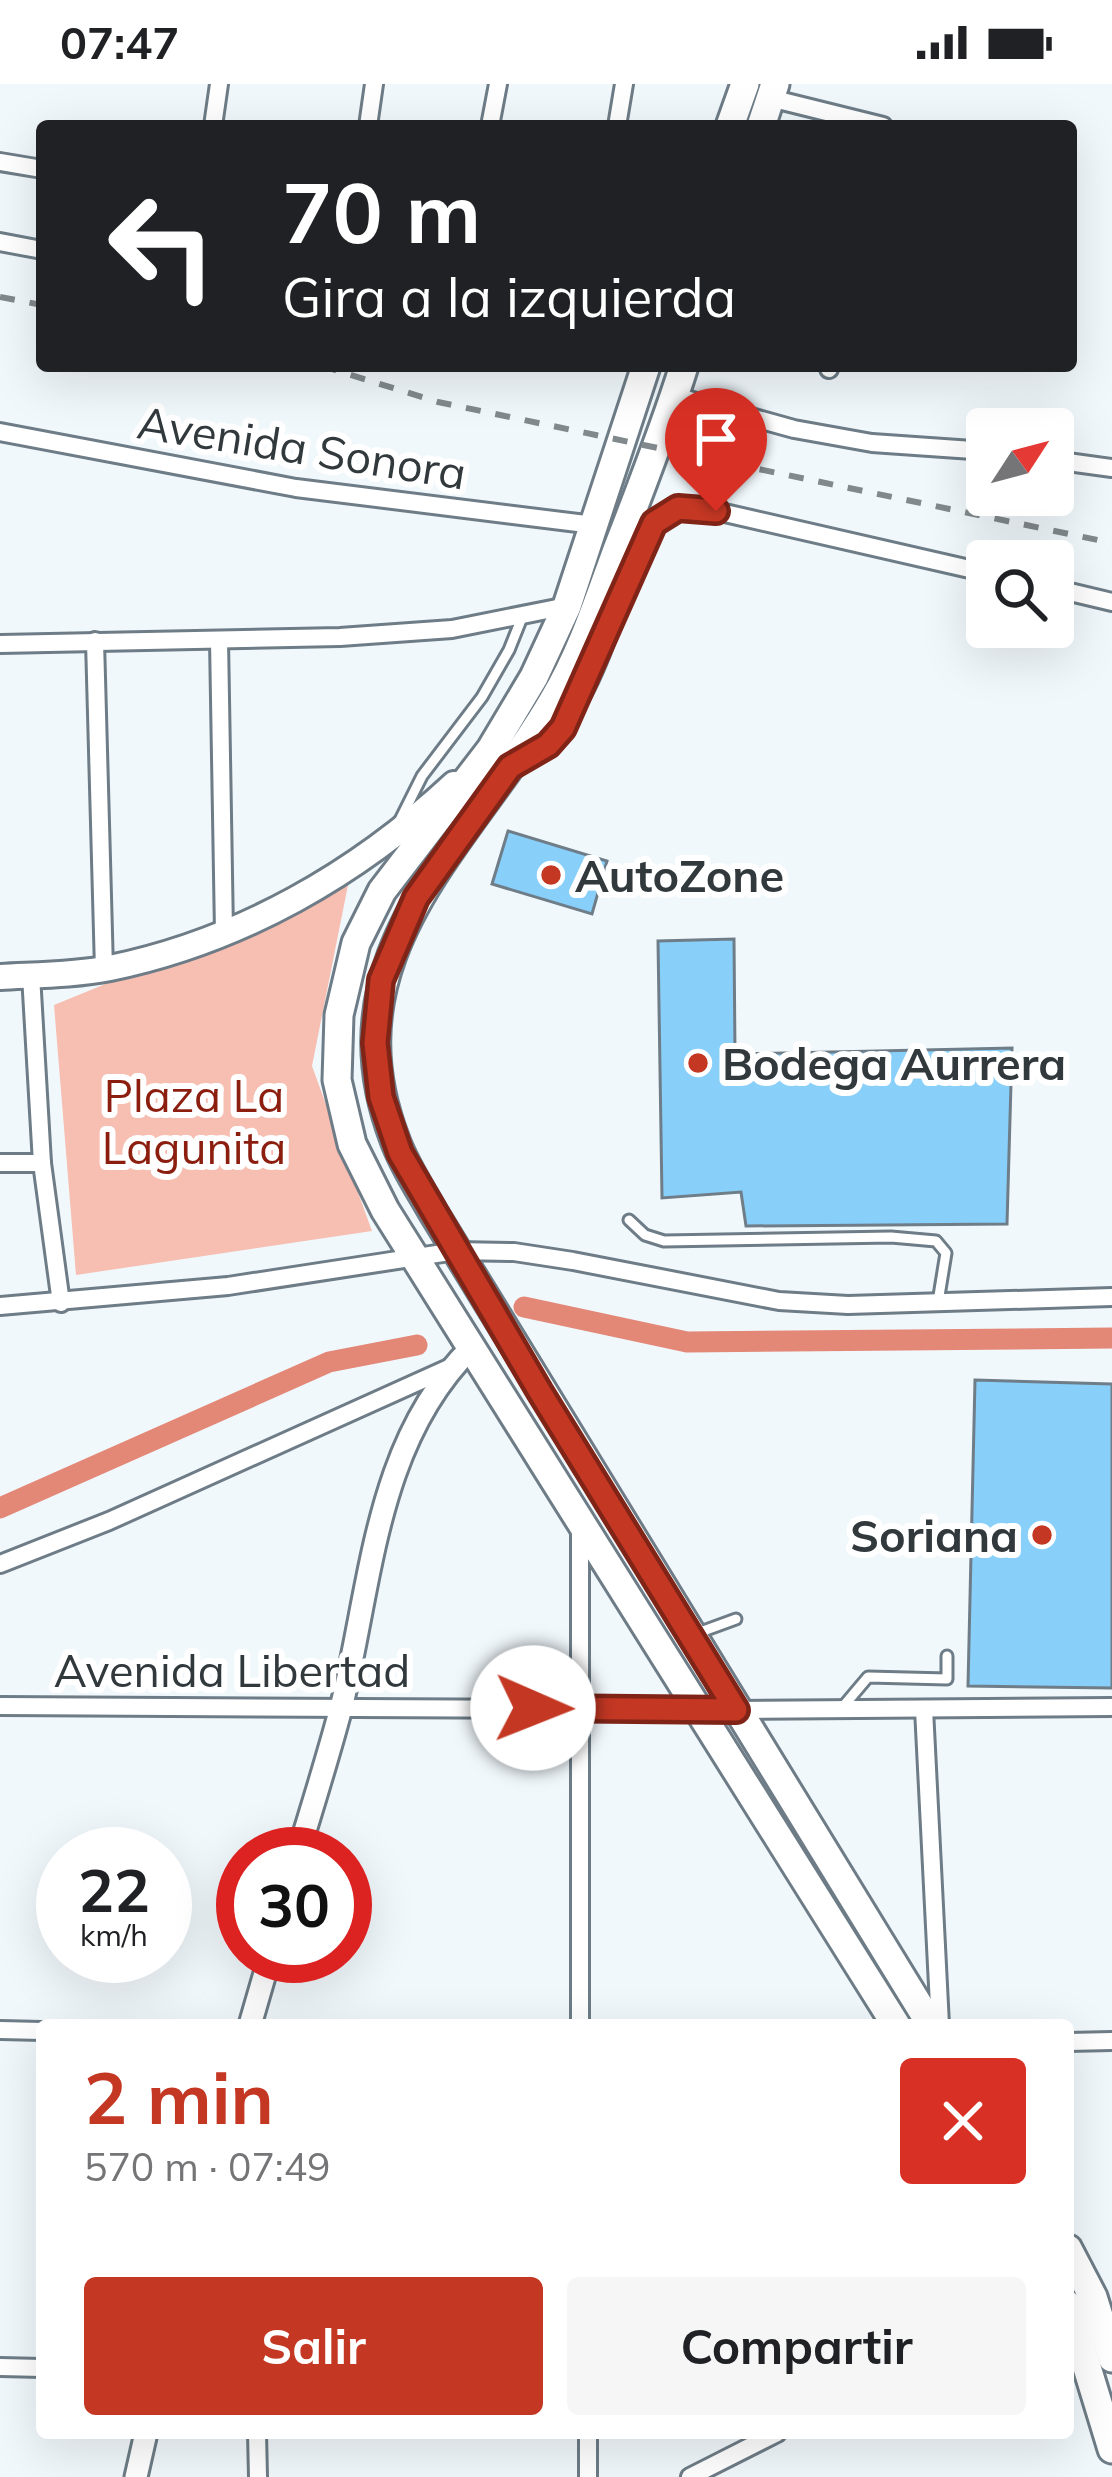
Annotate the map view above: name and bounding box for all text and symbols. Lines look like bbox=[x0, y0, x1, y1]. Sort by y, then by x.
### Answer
text: 07:47 bbox=[60, 14, 179, 70]
text: 70 m bbox=[282, 159, 481, 264]
icon: left bbox=[84, 168, 240, 324]
text: Gira a la izquierda bbox=[282, 263, 736, 331]
pin bbox=[665, 388, 767, 511]
street label: Avenida Sonora bbox=[134, 393, 470, 501]
icon: arrive bbox=[683, 406, 749, 472]
north arrow bbox=[966, 408, 1074, 516]
map controls bbox=[966, 408, 1074, 648]
button: search bbox=[966, 540, 1074, 648]
place label: AutoZone bbox=[575, 847, 784, 903]
marker: AutoZone bbox=[538, 862, 564, 888]
place label: Bodega Aurrera bbox=[722, 1035, 1066, 1091]
marker: Bodega Aurrera bbox=[685, 1050, 711, 1076]
park label: Plaza La Lagunita bbox=[102, 1067, 286, 1175]
place label: Soriana bbox=[850, 1507, 1018, 1563]
marker: Soriana bbox=[1029, 1522, 1055, 1548]
street label: Avenida Libertad bbox=[54, 1642, 410, 1698]
position arrow bbox=[470, 1645, 596, 1771]
speed limit sign: 30 bbox=[216, 1827, 372, 1983]
text: 22 bbox=[78, 1852, 150, 1927]
text: km/h bbox=[80, 1916, 148, 1954]
text: 2 min bbox=[84, 2052, 274, 2142]
button: close bbox=[900, 2058, 1026, 2184]
text: 570 m · 07:49 bbox=[84, 2142, 330, 2191]
button: Salir bbox=[84, 2277, 543, 2415]
button: Compartir bbox=[567, 2277, 1026, 2415]

